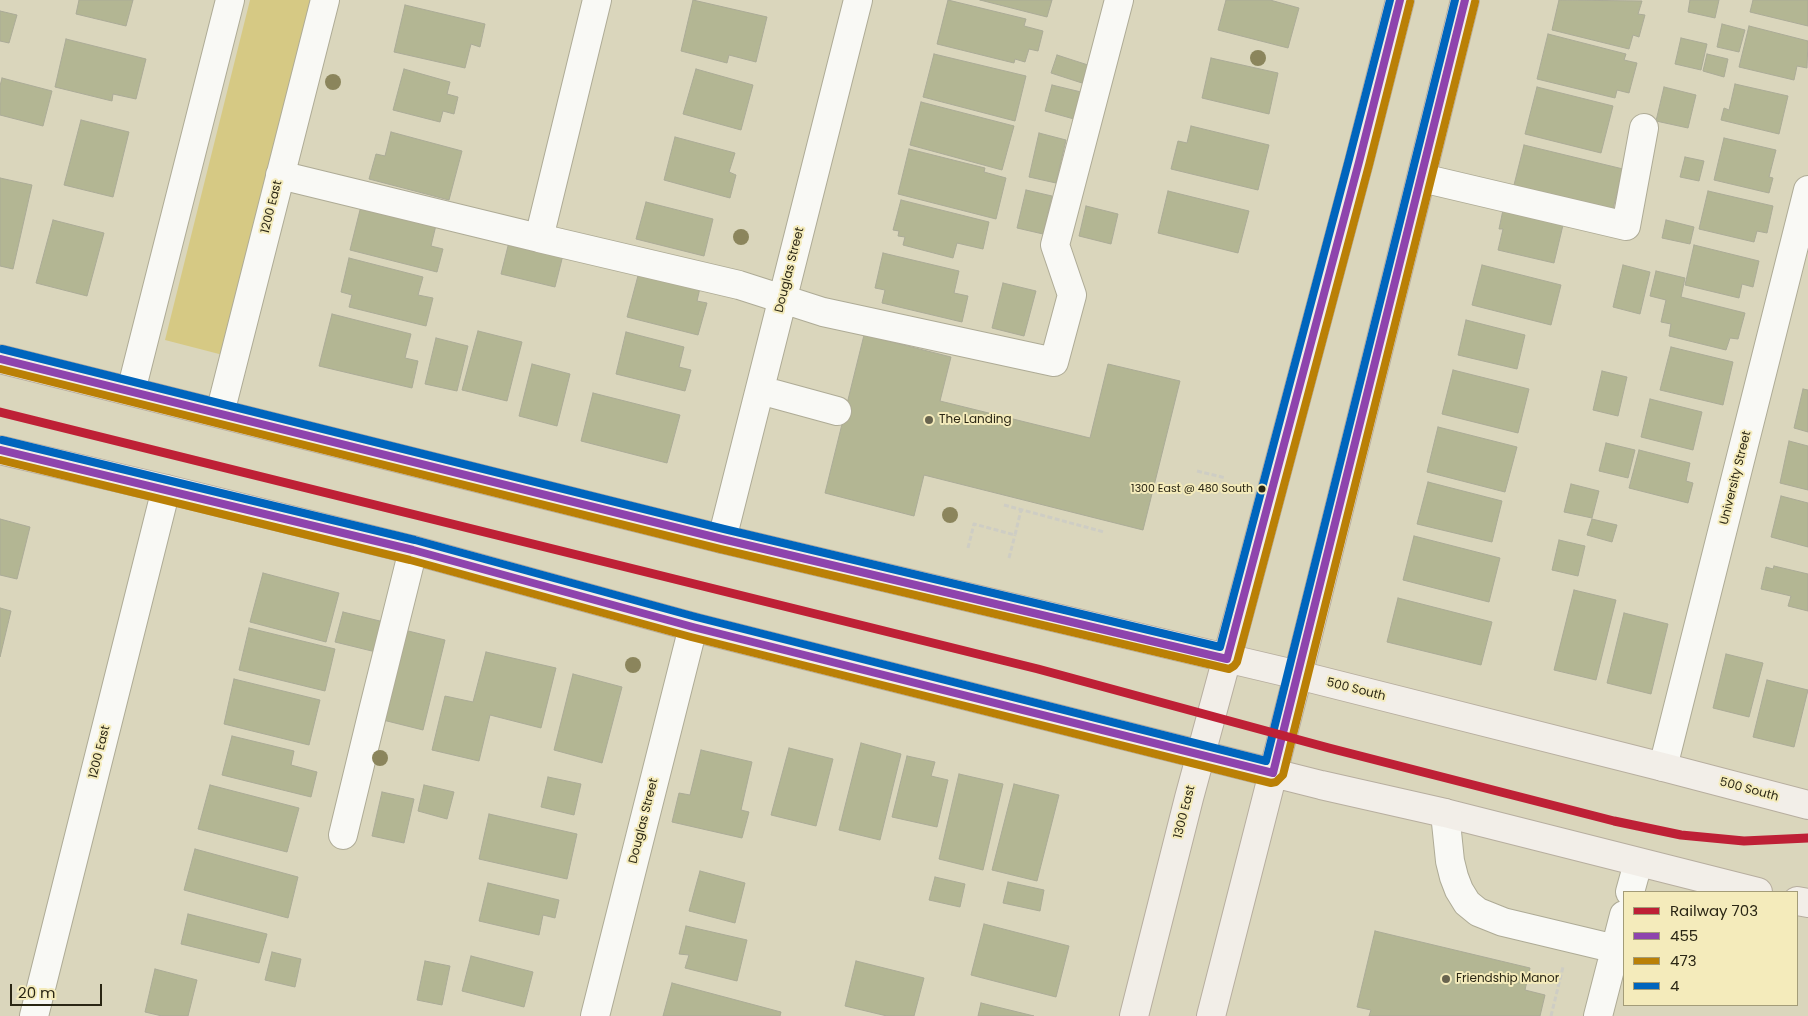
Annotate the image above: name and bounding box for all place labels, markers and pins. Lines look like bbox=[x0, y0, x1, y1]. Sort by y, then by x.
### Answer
place label: The Landing bbox=[939, 413, 1012, 427]
marker: The Landing bbox=[923, 414, 935, 426]
place label: 1300 East @ 480 South bbox=[1131, 482, 1253, 496]
marker: 1300 East @ 480 South bbox=[1257, 484, 1267, 494]
place label: Friendship Manor bbox=[1456, 972, 1559, 986]
marker: Friendship Manor bbox=[1440, 973, 1452, 985]

